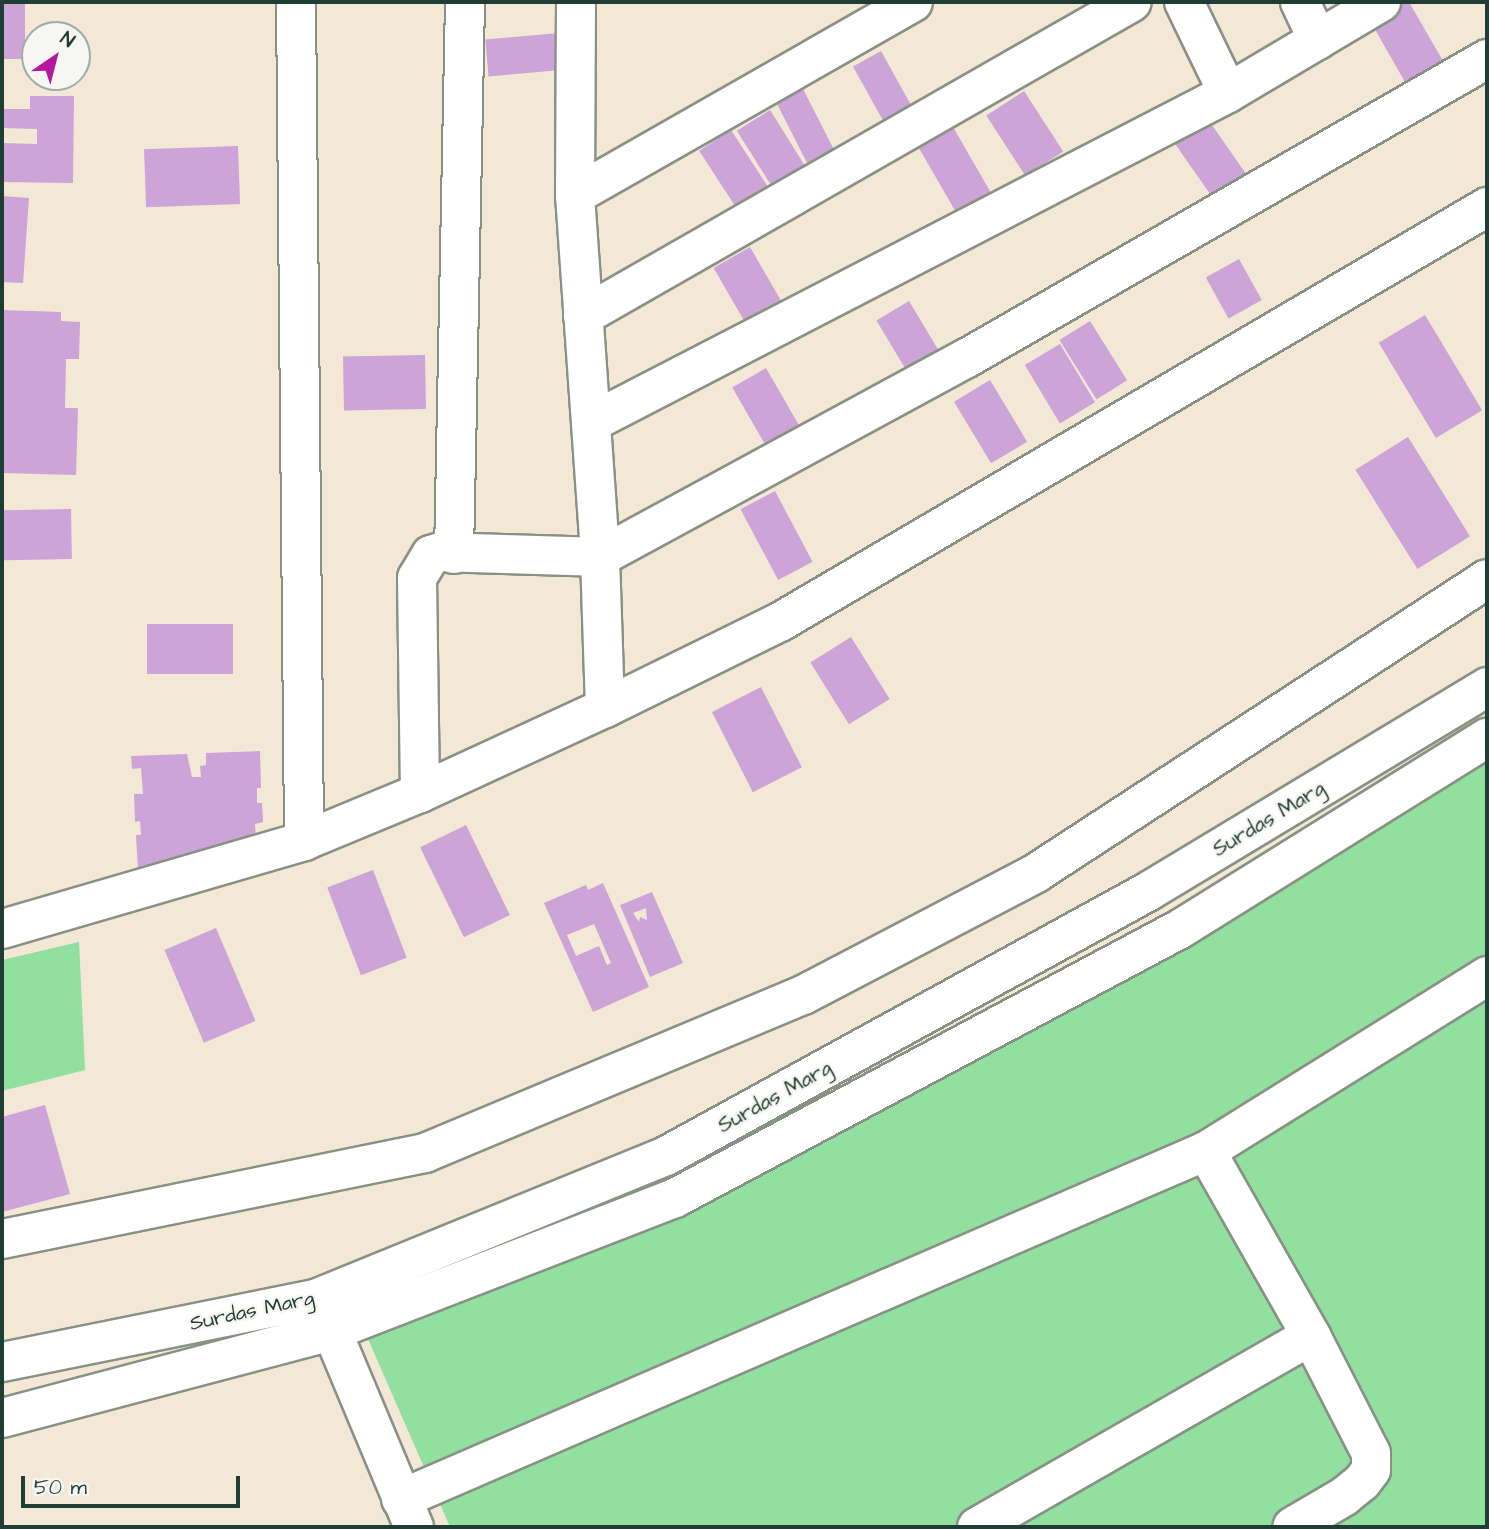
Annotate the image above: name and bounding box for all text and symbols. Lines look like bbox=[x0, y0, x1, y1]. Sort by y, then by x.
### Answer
north arrow bbox=[21, 21, 91, 91]
text: N bbox=[55, 26, 80, 54]
street label: Surdas Marg bbox=[1208, 776, 1330, 862]
street label: Surdas Marg bbox=[714, 1055, 836, 1139]
street label: Surdas Marg bbox=[187, 1286, 317, 1336]
scale bar bbox=[24, 1462, 243, 1506]
text: 50 m bbox=[34, 1473, 87, 1502]

